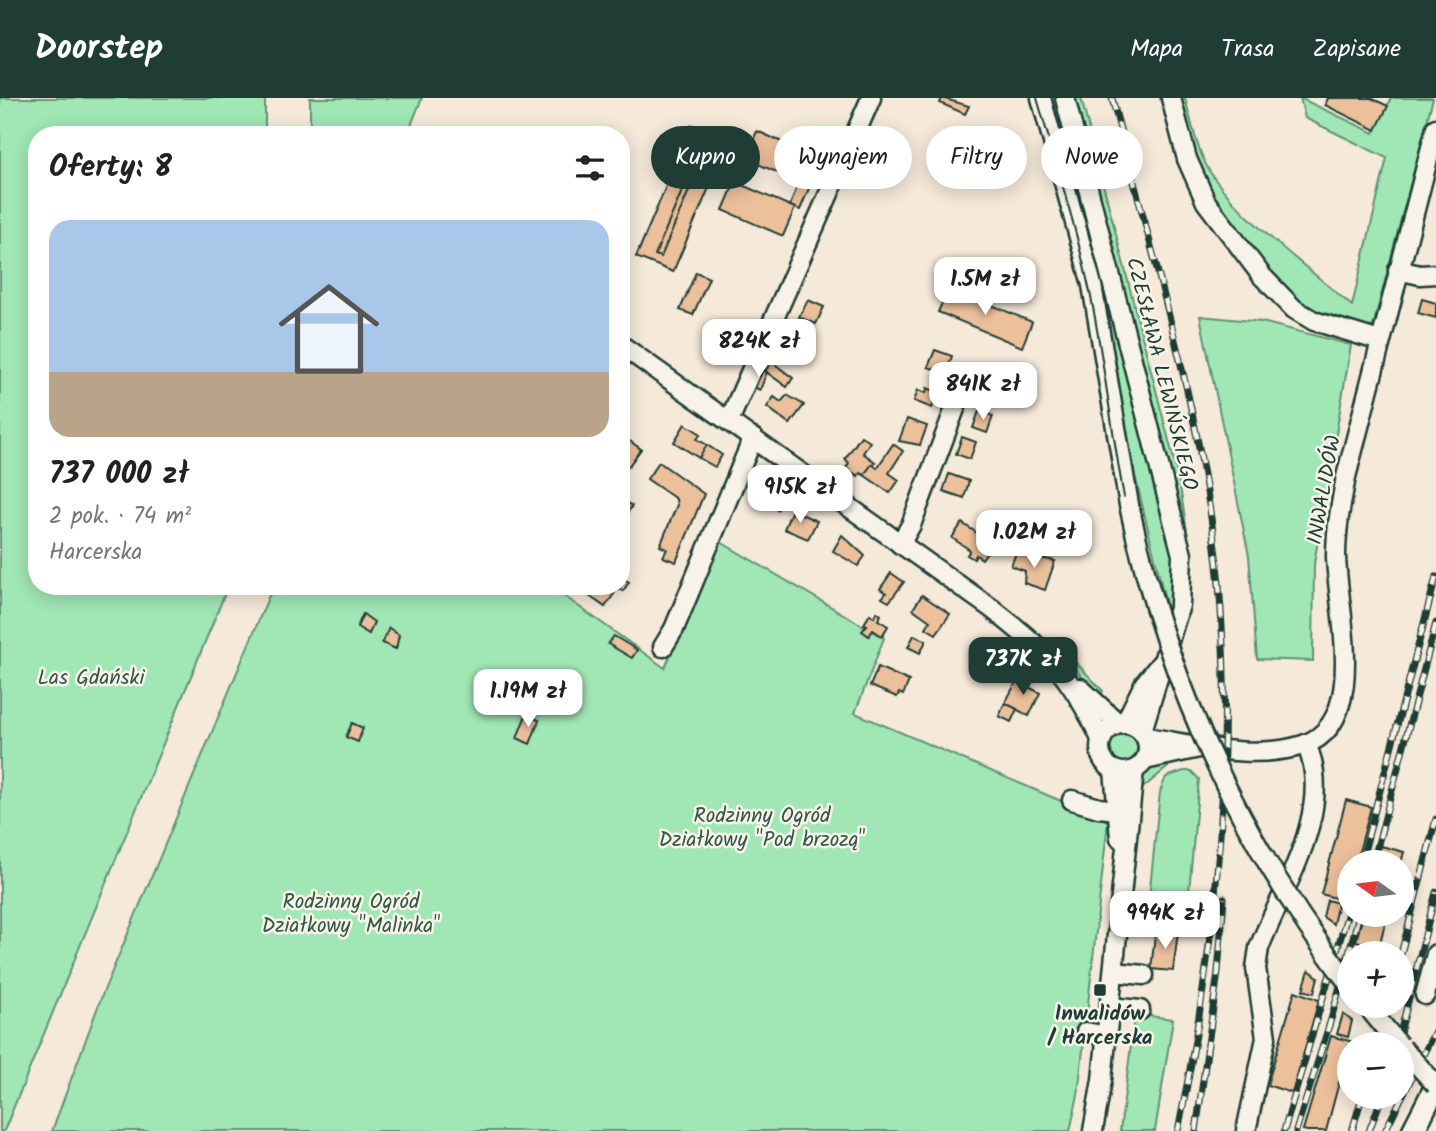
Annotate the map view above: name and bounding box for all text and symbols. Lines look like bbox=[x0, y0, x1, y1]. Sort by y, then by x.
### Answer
text: Doorstep bbox=[35, 23, 163, 76]
text: Mapa bbox=[1130, 30, 1183, 69]
text: Trasa bbox=[1221, 30, 1275, 69]
text: Zapisane bbox=[1313, 30, 1401, 69]
chip: Kupno bbox=[651, 126, 760, 189]
chip: Wynajem bbox=[774, 126, 912, 189]
chip: Filtry bbox=[926, 126, 1027, 189]
chip: Nowe bbox=[1041, 126, 1143, 189]
text: Oferty: 8 bbox=[49, 144, 172, 192]
icon: filters bbox=[571, 149, 609, 187]
street label: CZESŁAWA LEWIŃSKIEGO bbox=[1116, 254, 1206, 494]
pin: 1.5M zł bbox=[920, 258, 1050, 317]
text: 1.5M zł bbox=[950, 262, 1020, 298]
icon: home bbox=[266, 266, 392, 392]
pin: 824K zł bbox=[694, 320, 824, 379]
text: 824K zł bbox=[718, 324, 800, 360]
pin: 841K zł bbox=[918, 362, 1048, 422]
text: 841K zł bbox=[945, 367, 1021, 403]
street label: INWALIDÓW bbox=[1299, 433, 1351, 547]
text: 737 000 zł bbox=[49, 451, 189, 499]
pin: 915K zł bbox=[735, 466, 865, 525]
text: 915K zł bbox=[764, 470, 836, 506]
text: 2 pok. · 74 m² bbox=[49, 499, 191, 535]
pin: 1.02M zł bbox=[962, 510, 1106, 570]
text: 1.02M zł bbox=[992, 515, 1076, 551]
text: Harcerska bbox=[49, 535, 142, 571]
pin: 737K zł bbox=[958, 638, 1088, 697]
text: 737K zł bbox=[985, 642, 1061, 678]
park label: Las Gdański bbox=[38, 662, 145, 695]
pin: 1.19M zł bbox=[456, 670, 600, 729]
text: 1.19M zł bbox=[489, 674, 567, 710]
park label: Rodzinny Ogród Działkowy "Pod brzozą" bbox=[659, 800, 865, 857]
north arrow bbox=[1337, 850, 1414, 928]
map controls bbox=[1337, 850, 1414, 1109]
park label: Rodzinny Ogród Działkowy "Malinka" bbox=[262, 886, 440, 943]
pin: 994K zł bbox=[1100, 892, 1230, 951]
text: 994K zł bbox=[1126, 896, 1204, 932]
button: + bbox=[1337, 941, 1414, 1018]
marker: Inwalidów / Harcerska bbox=[1092, 982, 1108, 998]
place label: Inwalidów / Harcerska bbox=[1047, 998, 1153, 1055]
button: − bbox=[1337, 1032, 1414, 1109]

